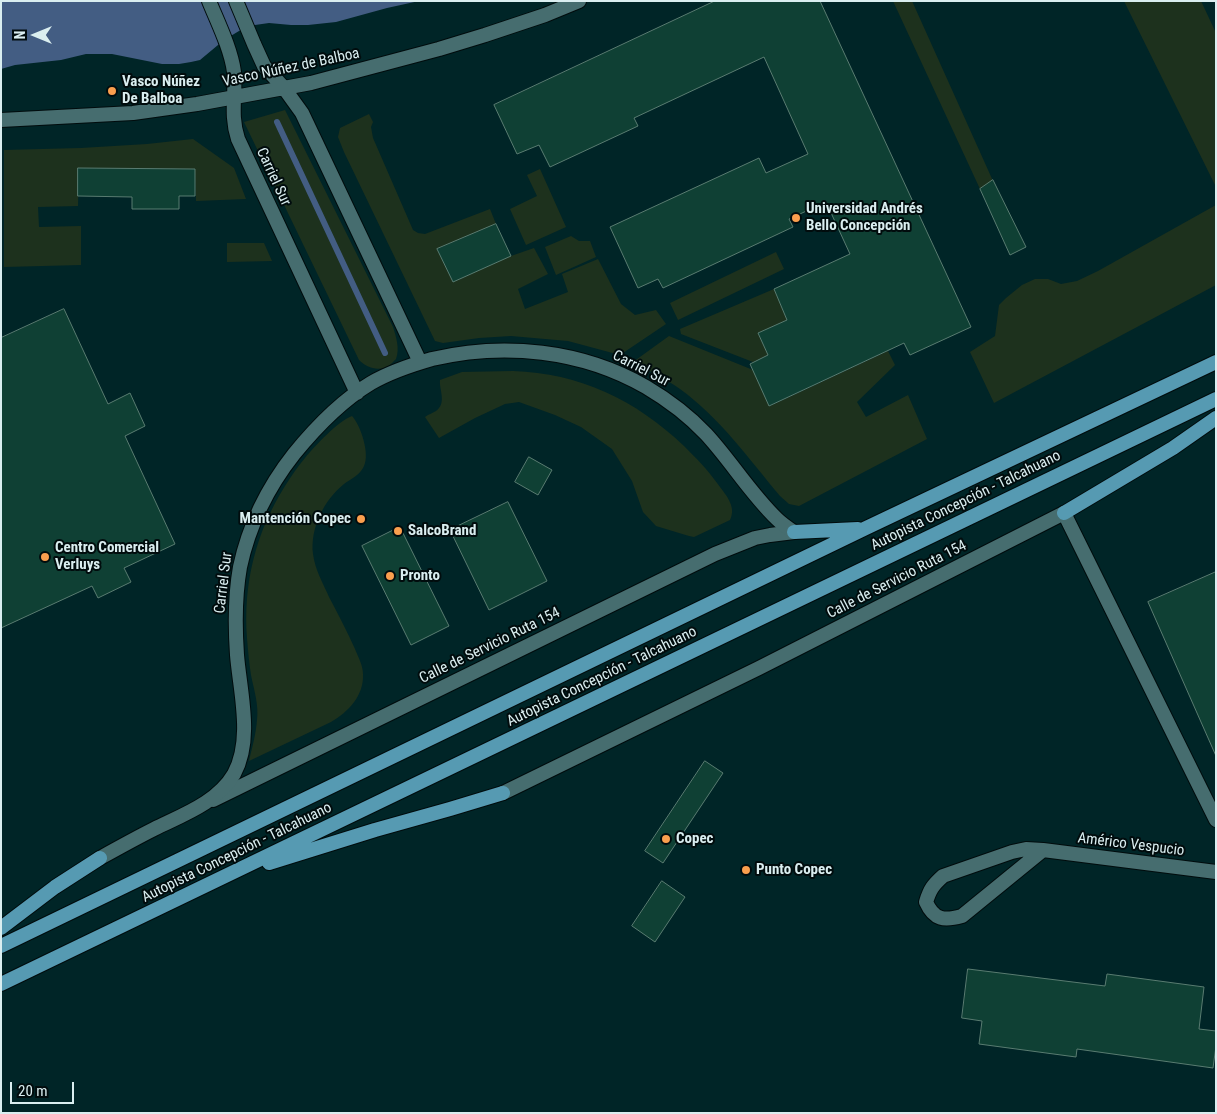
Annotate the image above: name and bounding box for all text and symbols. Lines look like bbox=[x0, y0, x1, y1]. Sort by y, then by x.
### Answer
north arrow bbox=[10, 10, 60, 60]
text: N bbox=[12, 31, 28, 39]
street label: Vasco Núñez de Balboa bbox=[221, 45, 361, 91]
place label: Vasco Núñez De Balboa bbox=[122, 73, 200, 108]
marker: Vasco Núñez De Balboa bbox=[106, 85, 118, 97]
street label: Carriel Sur bbox=[252, 145, 294, 209]
place label: Universidad Andrés Bello Concepción bbox=[806, 200, 923, 235]
marker: Universidad Andrés Bello Concepción bbox=[790, 212, 802, 224]
street label: Carriel Sur bbox=[609, 347, 673, 391]
street label: Autopista Concepción - Talcahuano bbox=[868, 447, 1064, 555]
place label: Mantención Copec bbox=[240, 510, 351, 528]
marker: Mantención Copec bbox=[355, 513, 367, 525]
place label: SalcoBrand bbox=[408, 522, 476, 540]
marker: SalcoBrand bbox=[392, 525, 404, 537]
street label: Calle de Servicio Ruta 154 bbox=[824, 537, 970, 623]
place label: Centro Comercial Verluys bbox=[55, 539, 159, 574]
marker: Centro Comercial Verluys bbox=[39, 551, 51, 563]
street label: Carriel Sur bbox=[211, 551, 237, 615]
place label: Pronto bbox=[400, 567, 440, 585]
marker: Pronto bbox=[384, 570, 396, 582]
street label: Calle de Servicio Ruta 154 bbox=[417, 604, 563, 688]
street label: Autopista Concepción - Talcahuano bbox=[504, 623, 700, 731]
street label: Autopista Concepción - Talcahuano bbox=[139, 799, 335, 907]
place label: Copec bbox=[676, 830, 714, 848]
street label: Américo Vespucio bbox=[1077, 830, 1185, 860]
marker: Copec bbox=[660, 833, 672, 845]
place label: Punto Copec bbox=[756, 861, 832, 879]
marker: Punto Copec bbox=[740, 864, 752, 876]
scale bar bbox=[12, 1072, 76, 1104]
text: 20 m bbox=[18, 1082, 48, 1100]

